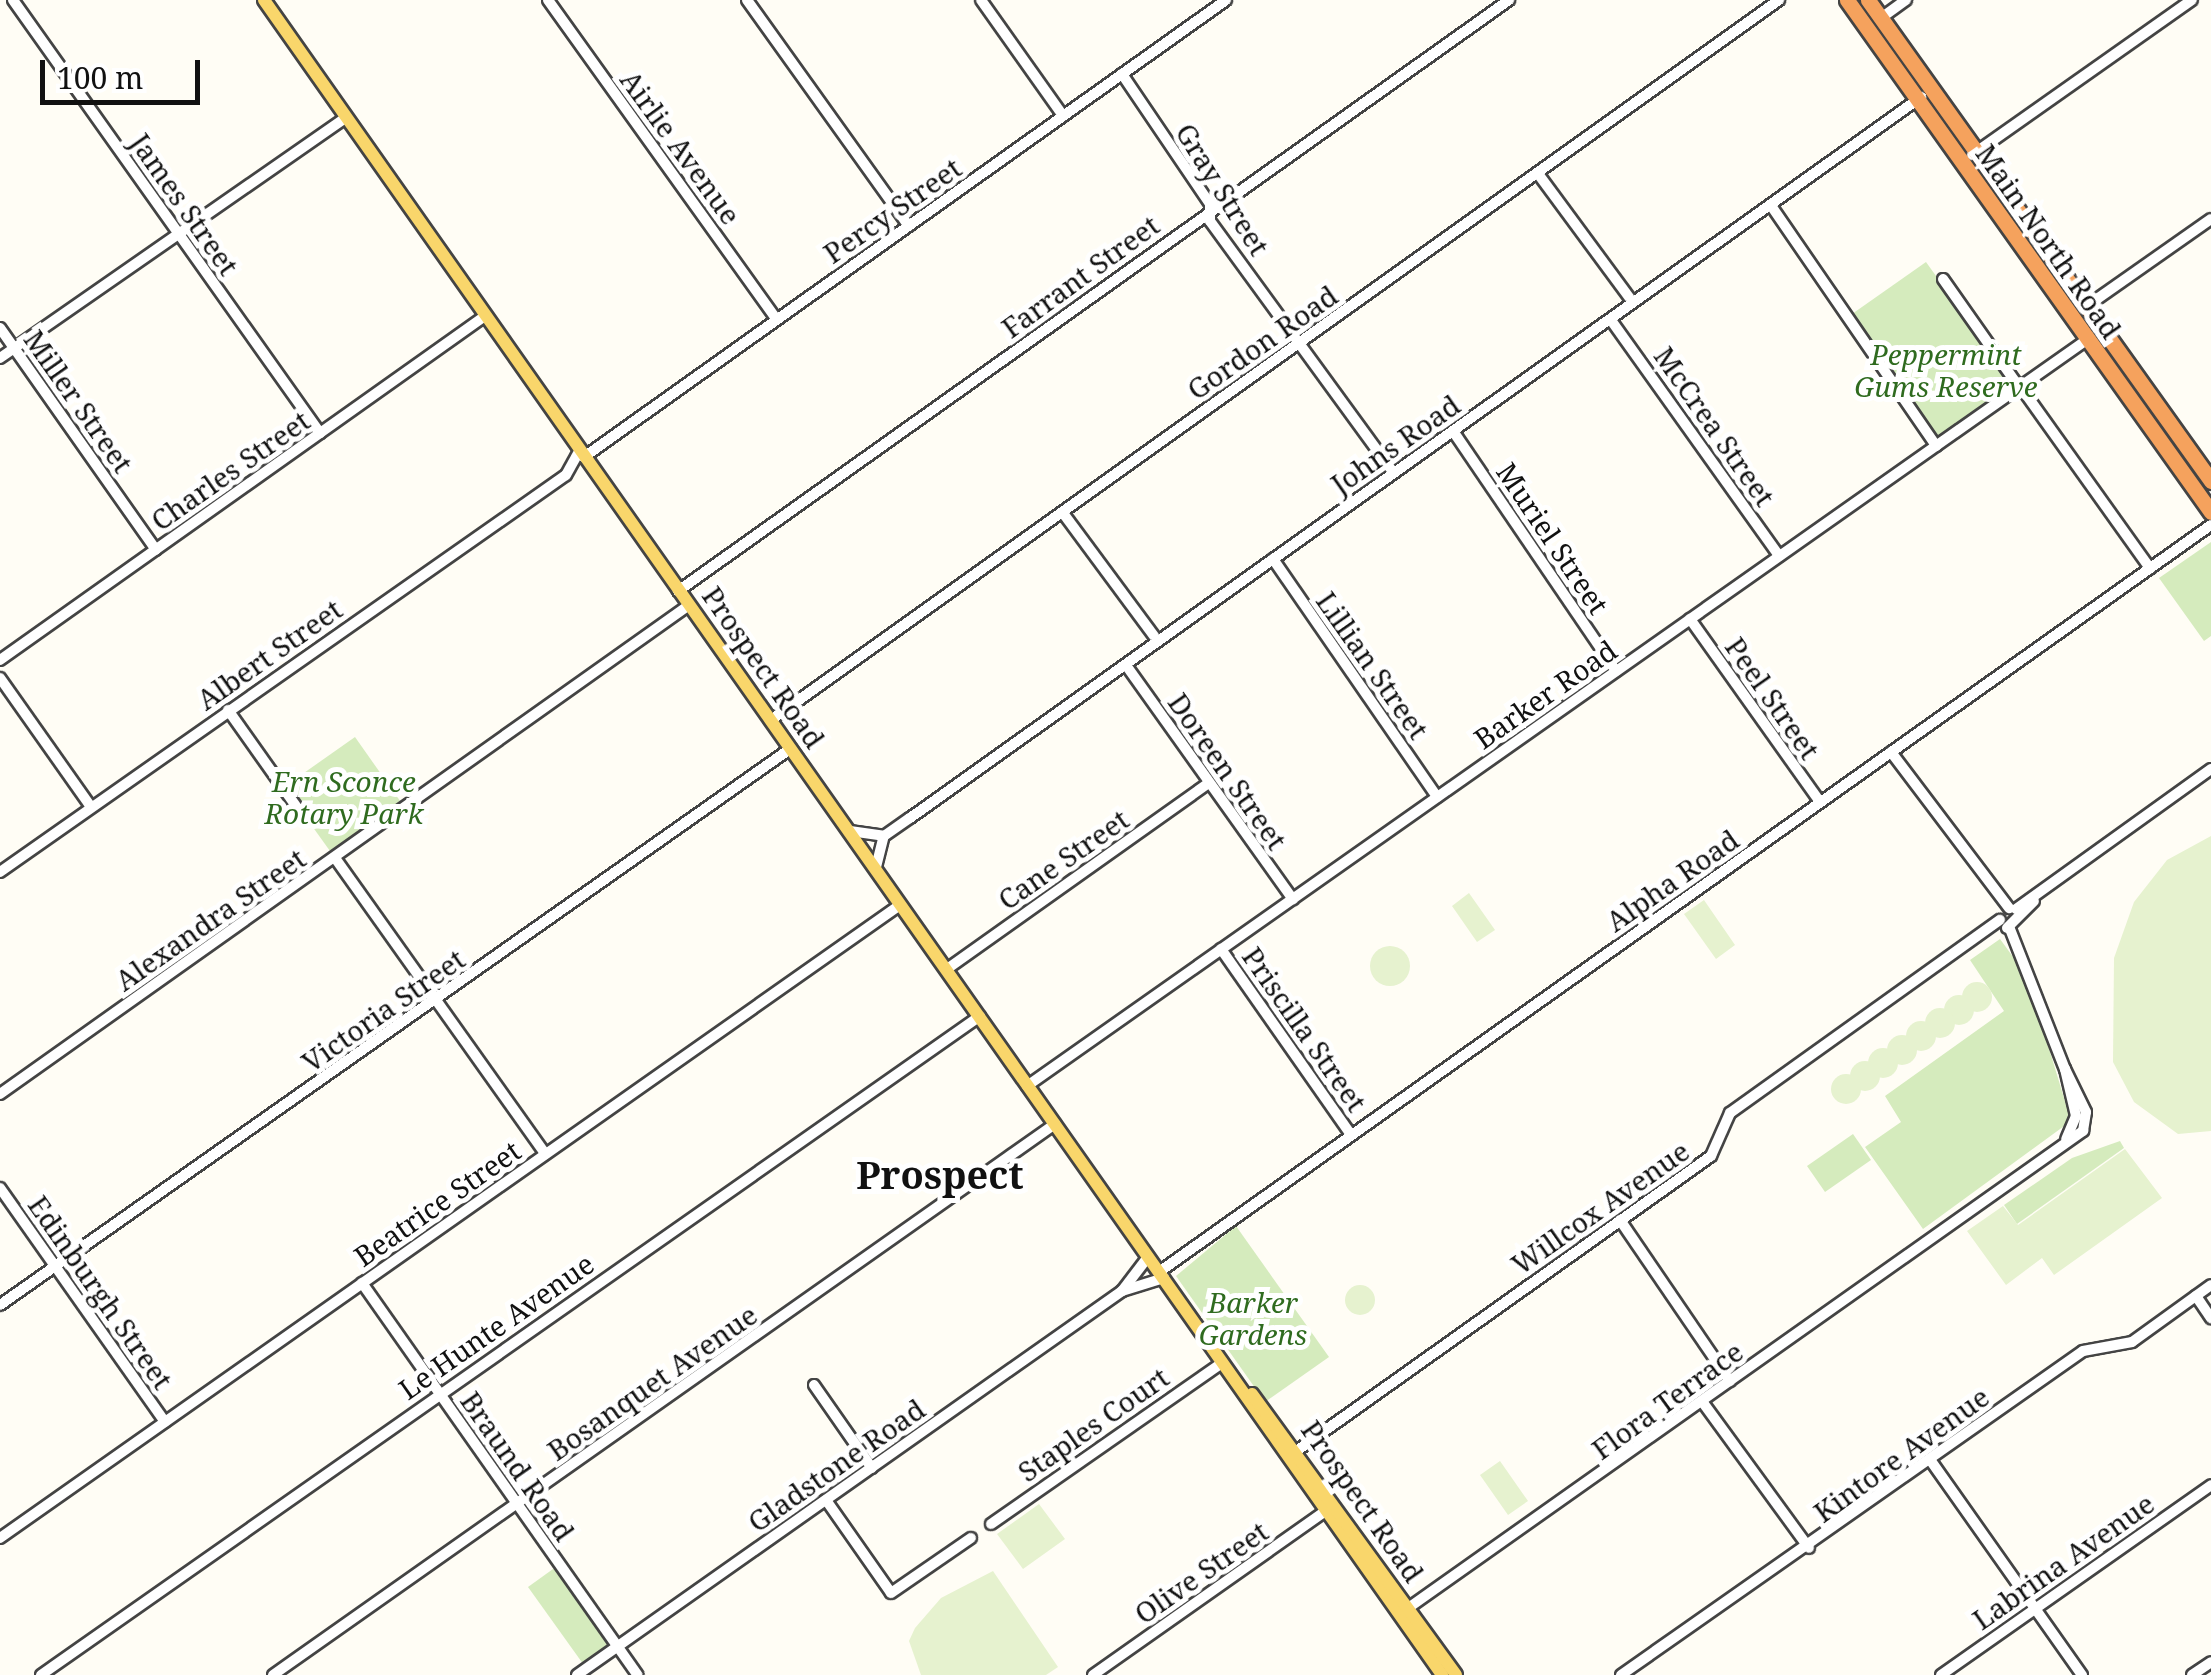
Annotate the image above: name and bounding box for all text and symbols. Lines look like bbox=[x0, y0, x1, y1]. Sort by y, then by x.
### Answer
scale bar bbox=[45, 40, 205, 102]
text: 100 m bbox=[57, 57, 143, 98]
street label: Airlie Avenue bbox=[614, 64, 748, 230]
street label: Gray Street bbox=[1169, 117, 1277, 261]
street label: James Street bbox=[124, 127, 246, 281]
street label: Main North Road bbox=[1969, 137, 2129, 345]
street label: Percy Street bbox=[817, 150, 967, 270]
street label: Farrant Street bbox=[995, 208, 1165, 344]
street label: Gordon Road bbox=[1180, 278, 1344, 406]
street label: Miller Street bbox=[18, 323, 140, 479]
park label: Peppermint Gums Reserve bbox=[1854, 337, 2038, 403]
street label: McCrea Street bbox=[1648, 340, 1782, 512]
street label: Johns Road bbox=[1324, 387, 1466, 501]
street label: Charles Street bbox=[144, 403, 316, 537]
street label: Muriel Street bbox=[1490, 456, 1616, 620]
street label: Prospect Road bbox=[696, 580, 832, 754]
street label: Lillian Street bbox=[1310, 585, 1436, 745]
street label: Albert Street bbox=[190, 592, 348, 716]
street label: Peel Street bbox=[1719, 631, 1827, 765]
street label: Barker Road bbox=[1467, 633, 1623, 755]
street label: Doreen Street bbox=[1162, 686, 1294, 856]
park label: Ern Sconce Rotary Park bbox=[265, 764, 423, 830]
street label: Cane Street bbox=[991, 802, 1135, 916]
street label: Alpha Road bbox=[1599, 822, 1745, 938]
street label: Alexandra Street bbox=[108, 841, 312, 997]
street label: Priscilla Street bbox=[1236, 940, 1374, 1118]
street label: Victoria Street bbox=[295, 941, 471, 1079]
street label: Beatrice Street bbox=[347, 1133, 527, 1273]
street label: Willcox Avenue bbox=[1505, 1133, 1695, 1281]
district label: Prospect bbox=[856, 1152, 1024, 1198]
street label: Edinburgh Street bbox=[22, 1189, 180, 1395]
street label: Le Hunte Avenue bbox=[392, 1246, 600, 1406]
park label: Barker Gardens bbox=[1199, 1285, 1307, 1351]
street label: Bosanquet Avenue bbox=[541, 1297, 763, 1467]
street label: Flora Terrace bbox=[1585, 1334, 1749, 1466]
street label: Staples Court bbox=[1011, 1360, 1175, 1488]
street label: Kintore Avenue bbox=[1807, 1379, 1995, 1529]
street label: Braund Road bbox=[454, 1385, 582, 1547]
street label: Gladstone Road bbox=[741, 1392, 931, 1538]
street label: Prospect Road bbox=[1295, 1414, 1431, 1588]
street label: Labrina Avenue bbox=[1966, 1486, 2160, 1636]
street label: Olive Street bbox=[1128, 1514, 1274, 1630]

